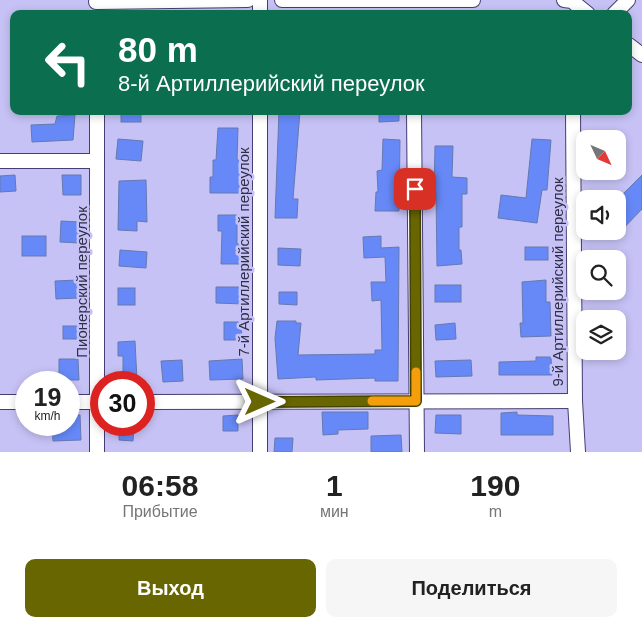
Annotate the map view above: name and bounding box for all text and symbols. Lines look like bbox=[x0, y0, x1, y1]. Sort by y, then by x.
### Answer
icon: left bbox=[35, 30, 100, 95]
text: 80 m bbox=[118, 30, 198, 69]
text: 8-й Артиллерийский переулок bbox=[118, 71, 425, 96]
north arrow bbox=[576, 130, 626, 180]
map controls bbox=[576, 130, 626, 360]
street label: 7-й Артиллерийский переулок bbox=[235, 147, 252, 357]
pin bbox=[394, 168, 436, 210]
icon: arrive bbox=[401, 175, 429, 203]
street label: 9-й Артиллерийский переулок bbox=[549, 177, 566, 387]
button: sound bbox=[576, 190, 626, 240]
street label: Пионерский переулок bbox=[73, 206, 90, 358]
button: search bbox=[576, 250, 626, 300]
button: layers bbox=[576, 310, 626, 360]
speed limit sign: 30 bbox=[90, 371, 155, 436]
position arrow bbox=[233, 375, 285, 427]
text: 19 bbox=[34, 383, 61, 411]
text: km/h bbox=[34, 409, 61, 423]
text: 06:58 bbox=[122, 469, 198, 502]
text: 1 bbox=[326, 469, 343, 502]
text: 190 bbox=[470, 469, 520, 502]
text: Прибытие bbox=[122, 503, 198, 520]
text: мин bbox=[320, 503, 349, 520]
text: m bbox=[489, 503, 502, 520]
button: Выход bbox=[25, 559, 316, 617]
button: Поделиться bbox=[326, 559, 617, 617]

